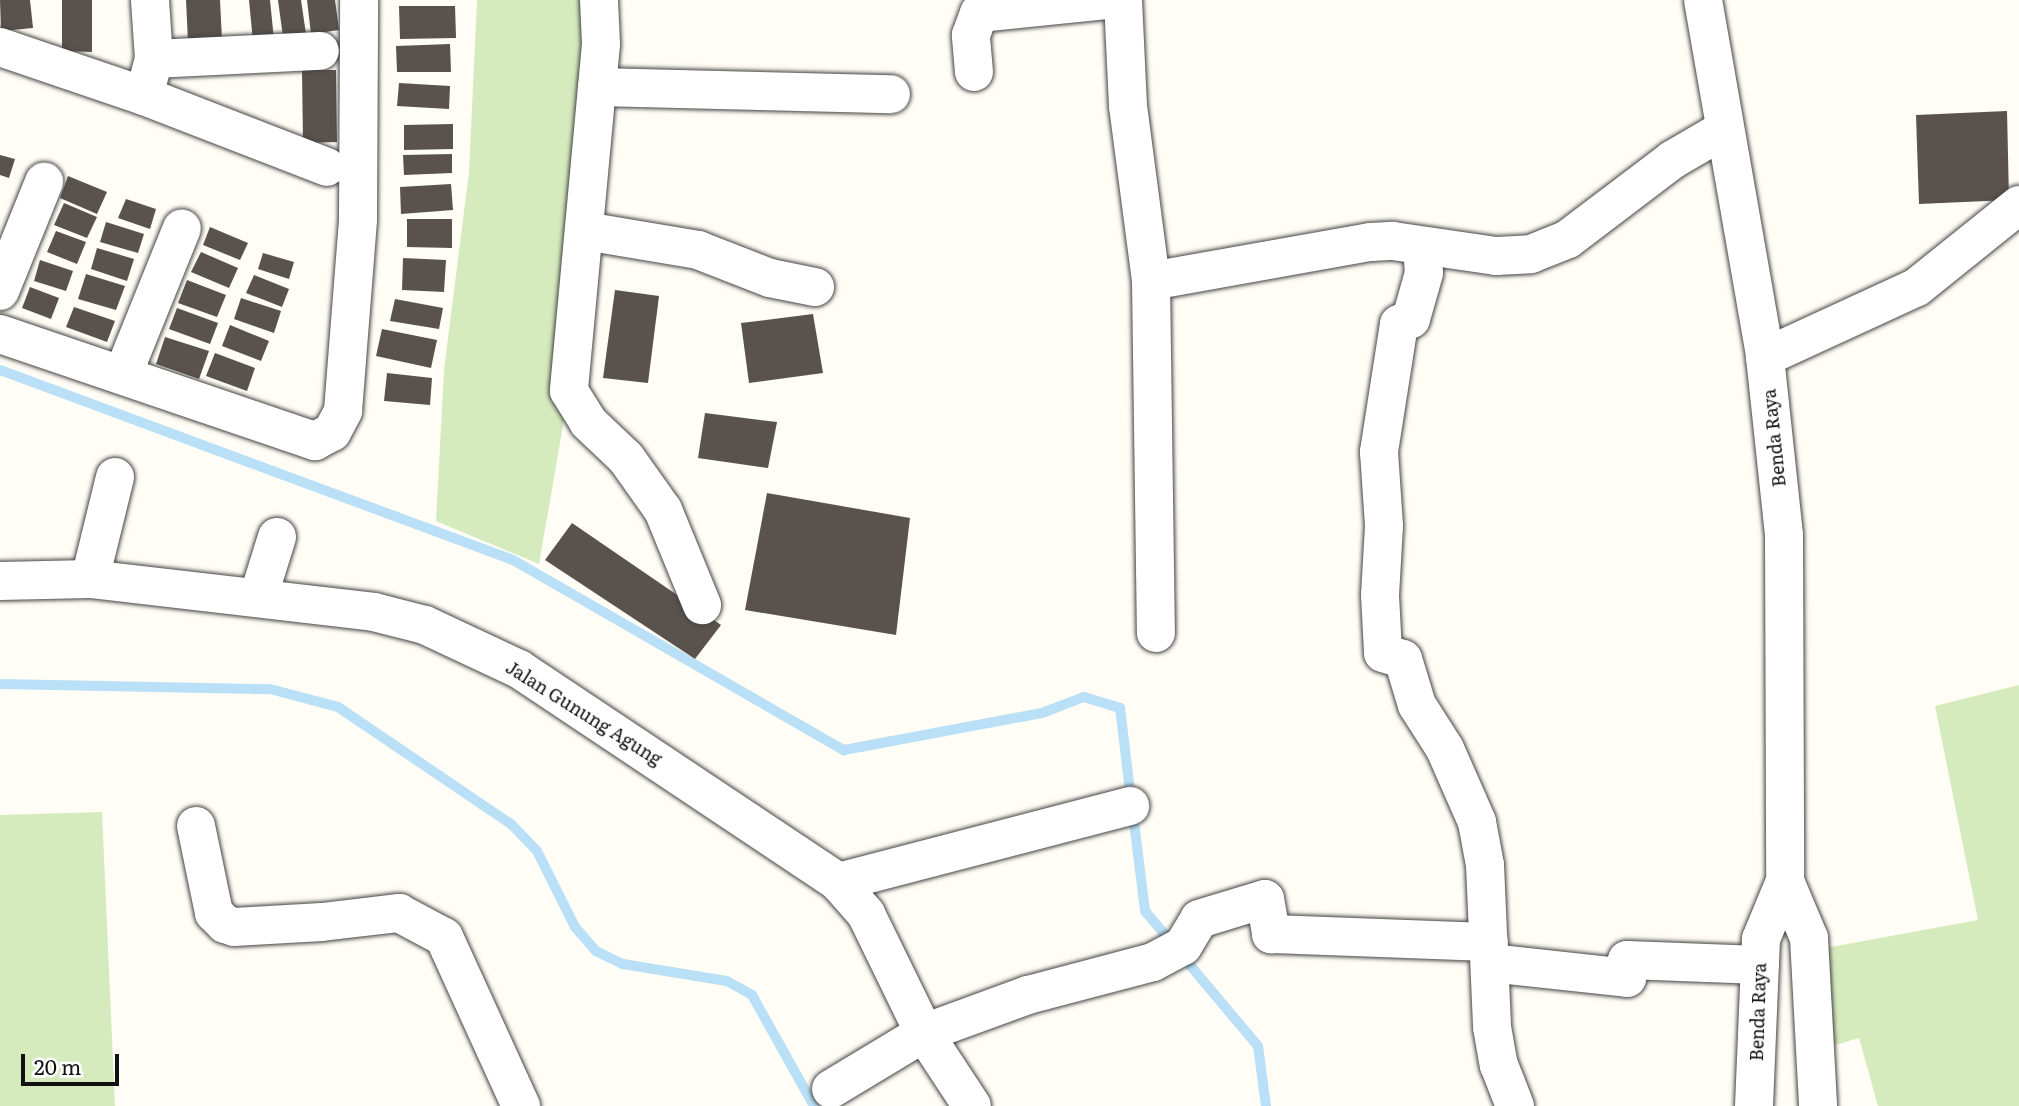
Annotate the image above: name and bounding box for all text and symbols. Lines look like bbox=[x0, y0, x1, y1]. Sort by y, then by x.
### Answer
street label: Benda Raya bbox=[1758, 388, 1790, 488]
street label: Jalan Gunung Agung bbox=[502, 656, 666, 770]
street label: Benda Raya bbox=[1745, 962, 1771, 1062]
scale bar bbox=[24, 1040, 122, 1084]
text: 20 m bbox=[34, 1050, 81, 1081]

